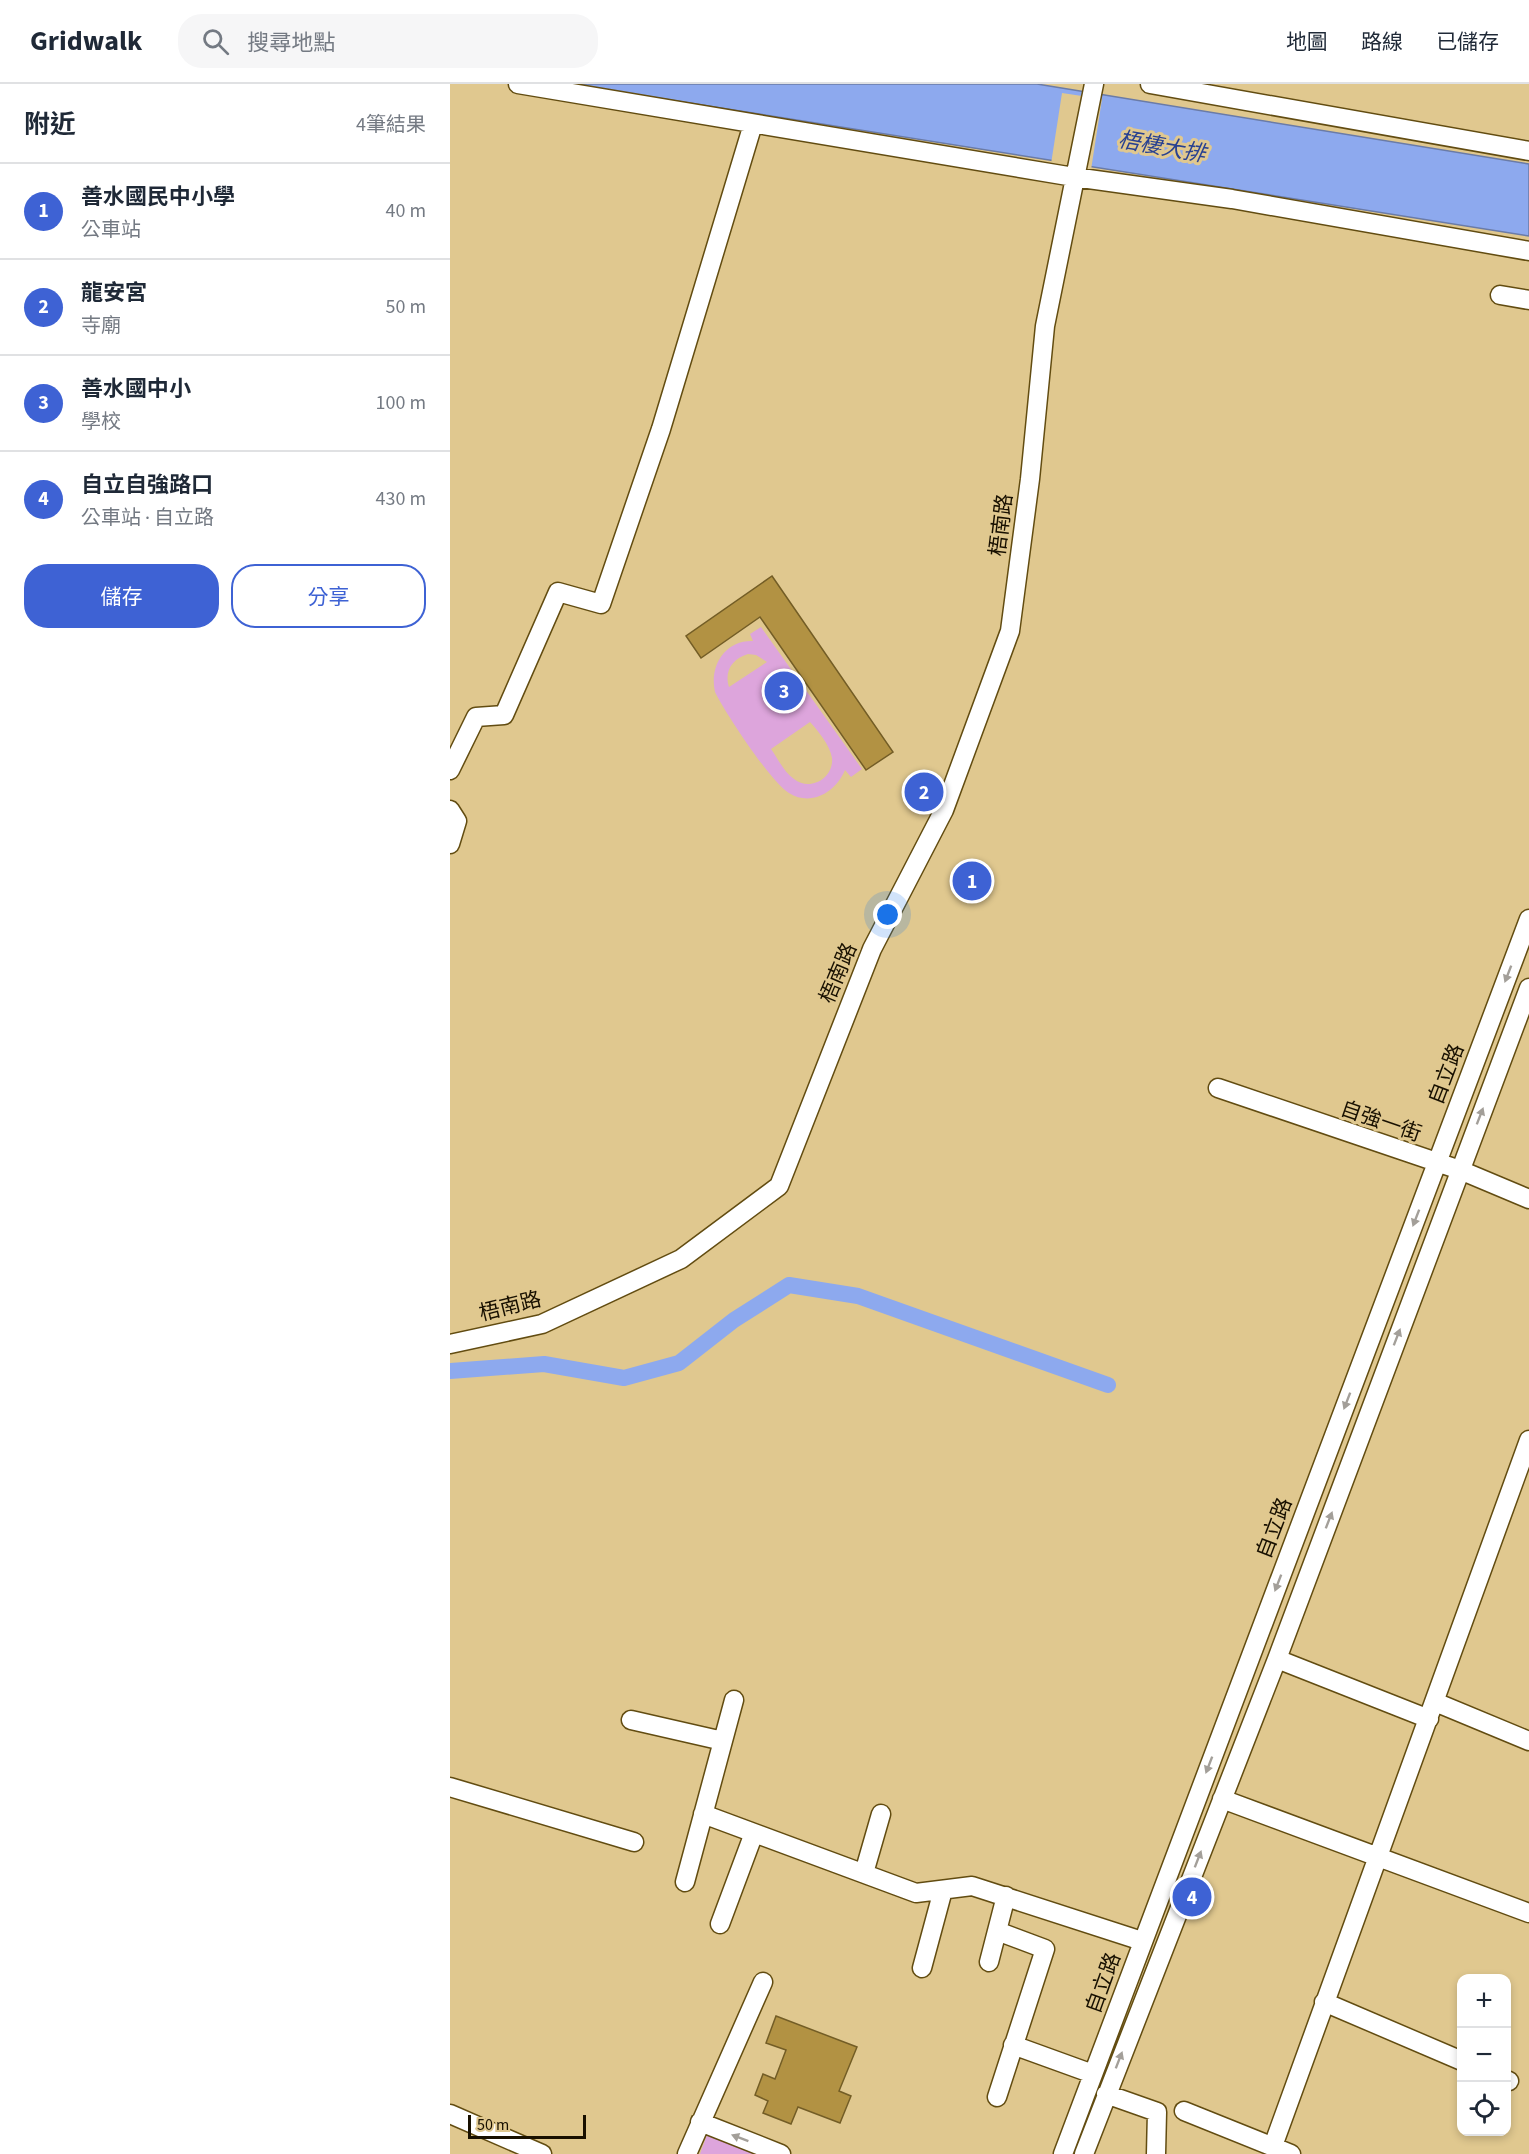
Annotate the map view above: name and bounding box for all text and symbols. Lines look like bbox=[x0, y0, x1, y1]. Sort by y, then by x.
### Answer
search box bbox=[178, 14, 598, 68]
text: Gridwalk bbox=[30, 21, 142, 61]
icon: search bbox=[199, 25, 232, 58]
text: 搜尋地點 bbox=[247, 27, 335, 59]
text: 地圖 bbox=[1286, 27, 1328, 57]
text: 路線 bbox=[1361, 27, 1403, 57]
text: 已儲存 bbox=[1436, 27, 1499, 57]
text: 附近 bbox=[24, 106, 76, 143]
text: 4筆結果 bbox=[356, 111, 426, 139]
water label: 梧棲大排 bbox=[1116, 124, 1211, 171]
text: 善水國民中小學 bbox=[81, 181, 235, 213]
text: 1 bbox=[38, 197, 49, 225]
text: 40 m bbox=[386, 197, 426, 225]
text: 公車站 bbox=[81, 216, 141, 244]
text: 龍安宮 bbox=[81, 277, 147, 309]
text: 2 bbox=[38, 293, 49, 321]
text: 50 m bbox=[386, 293, 426, 321]
text: 寺廟 bbox=[81, 312, 121, 340]
text: 善水國中小 bbox=[81, 373, 191, 405]
text: 3 bbox=[38, 389, 49, 417]
text: 100 m bbox=[376, 389, 426, 417]
text: 學校 bbox=[81, 408, 121, 436]
text: 自立自強路口 bbox=[81, 469, 213, 501]
text: 4 bbox=[38, 485, 49, 513]
text: 430 m bbox=[376, 485, 426, 513]
street label: 梧南路 bbox=[982, 492, 1020, 558]
text: 公車站 · 自立路 bbox=[81, 504, 214, 532]
button: 儲存 bbox=[24, 564, 219, 628]
button: 分享 bbox=[231, 564, 426, 628]
pin: 3 bbox=[764, 668, 804, 714]
pin: 2 bbox=[904, 770, 944, 814]
pin: 1 bbox=[952, 858, 992, 904]
your location bbox=[873, 900, 902, 929]
street label: 梧南路 bbox=[812, 938, 864, 1008]
one-way arrow bbox=[1503, 965, 1513, 983]
street label: 自立路 bbox=[1421, 1039, 1471, 1109]
street label: 自強一街 bbox=[1336, 1093, 1426, 1149]
one-way arrow bbox=[1476, 1107, 1486, 1125]
one-way arrow bbox=[1411, 1209, 1420, 1227]
street label: 梧南路 bbox=[476, 1284, 544, 1328]
one-way arrow bbox=[1392, 1328, 1402, 1346]
one-way arrow bbox=[1342, 1392, 1352, 1410]
street label: 自立路 bbox=[1249, 1493, 1299, 1563]
one-way arrow bbox=[1324, 1511, 1334, 1529]
one-way arrow bbox=[1273, 1574, 1282, 1592]
one-way arrow bbox=[1203, 1757, 1213, 1775]
one-way arrow bbox=[1194, 1850, 1203, 1868]
pin: 4 bbox=[1172, 1874, 1212, 1920]
street label: 自立路 bbox=[1078, 1948, 1128, 2018]
map controls bbox=[1457, 1974, 1511, 2136]
button: + bbox=[1457, 1974, 1511, 2028]
button: − bbox=[1457, 2028, 1511, 2082]
one-way arrow bbox=[1115, 2051, 1124, 2069]
button: locate bbox=[1457, 2082, 1511, 2136]
scale bar bbox=[468, 2112, 586, 2140]
text: 50 m bbox=[477, 2114, 509, 2136]
one-way arrow bbox=[731, 2133, 749, 2143]

